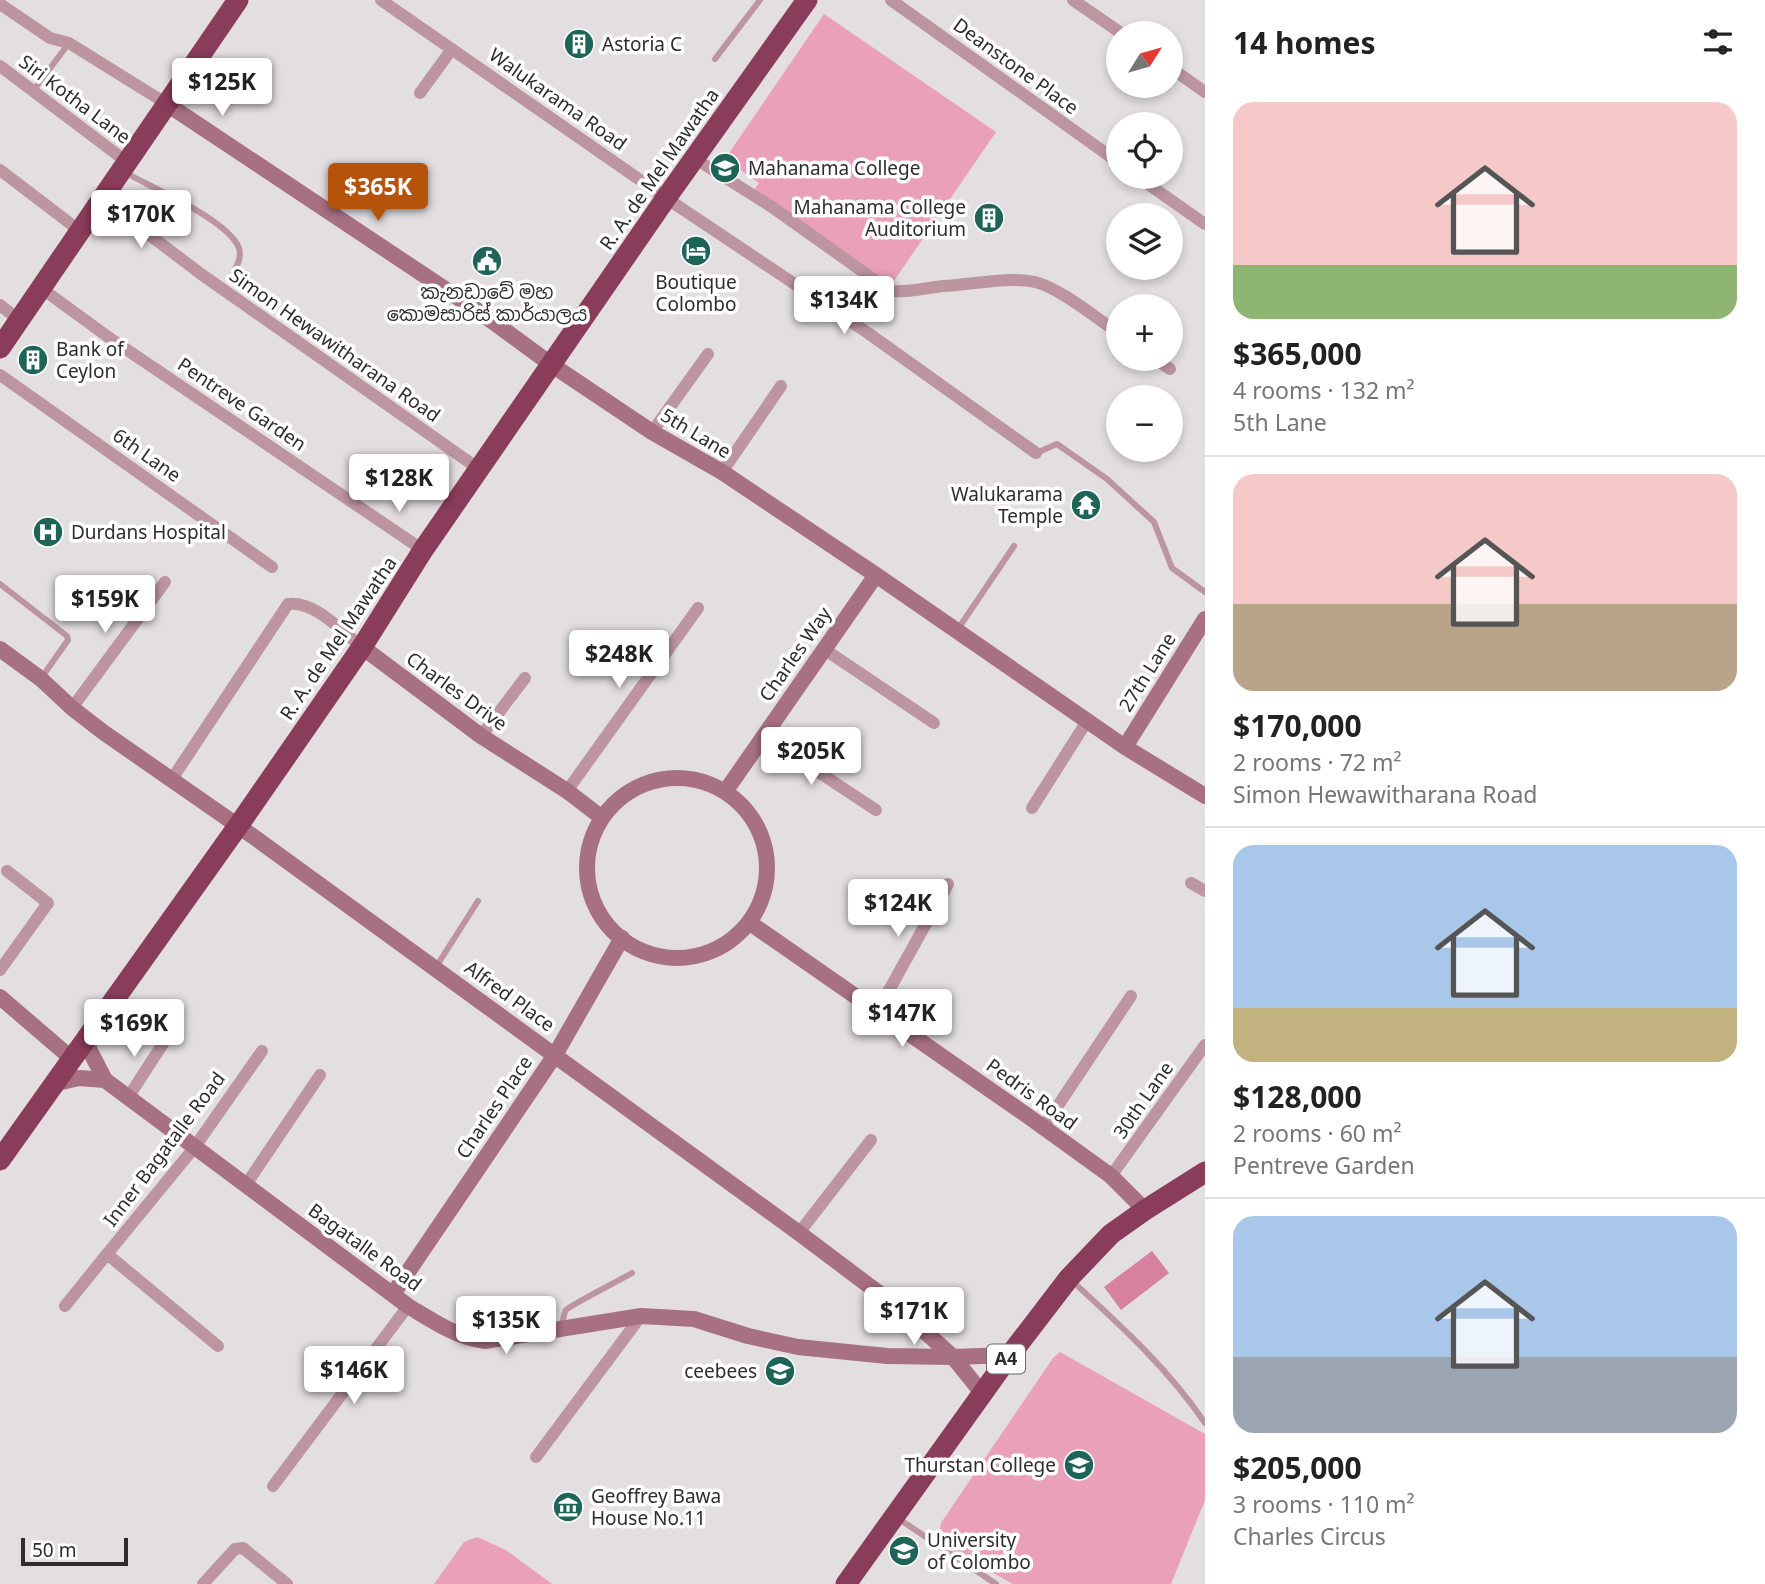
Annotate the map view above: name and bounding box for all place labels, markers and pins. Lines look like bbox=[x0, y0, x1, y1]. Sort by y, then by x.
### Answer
building icon: Astoria C bbox=[562, 27, 596, 61]
place label: Astoria C bbox=[602, 31, 682, 57]
pin: $125K bbox=[173, 58, 271, 118]
school or university icon: Mahanama College bbox=[708, 151, 742, 185]
place label: Mahanama College bbox=[748, 155, 920, 181]
pin: $365K bbox=[329, 164, 427, 223]
pin: $170K bbox=[92, 190, 190, 250]
place label: Mahanama College Auditorium bbox=[794, 194, 966, 242]
building icon: Mahanama College Auditorium bbox=[972, 201, 1006, 235]
hotel icon: Boutique Colombo bbox=[679, 234, 713, 268]
public building icon: කැනඩාවේ මහ කොමසාරිස් කාර්යාලය bbox=[470, 244, 504, 278]
place label: Boutique Colombo bbox=[655, 269, 737, 317]
pin: $134K bbox=[795, 276, 893, 336]
place label: කැනඩාවේ මහ කොමසාරිස් කාර්යාලය bbox=[387, 279, 587, 327]
place label: Bank of Ceylon bbox=[56, 336, 125, 384]
building icon: Bank of Ceylon bbox=[16, 343, 50, 377]
pin: $128K bbox=[350, 454, 448, 514]
place label: Walukarama Temple bbox=[951, 481, 1063, 529]
temple icon: Walukarama Temple bbox=[1069, 488, 1103, 522]
hospital icon: Durdans Hospital bbox=[31, 515, 65, 549]
place label: Durdans Hospital bbox=[71, 519, 226, 545]
pin: $159K bbox=[56, 576, 154, 635]
pin: $248K bbox=[570, 630, 668, 690]
pin: $205K bbox=[762, 728, 860, 787]
pin: $124K bbox=[849, 880, 947, 939]
pin: $147K bbox=[853, 990, 951, 1049]
pin: $169K bbox=[85, 1000, 183, 1059]
pin: $171K bbox=[865, 1288, 963, 1347]
pin: $135K bbox=[457, 1296, 555, 1356]
pin: $146K bbox=[305, 1346, 403, 1406]
school or university icon: ceebees bbox=[763, 1354, 797, 1388]
place label: ceebees bbox=[684, 1358, 757, 1384]
school or university icon: Thurstan College bbox=[1062, 1448, 1096, 1482]
place label: Thurstan College bbox=[904, 1452, 1056, 1478]
place label: Geoffrey Bawa House No.11 bbox=[591, 1483, 721, 1531]
museum icon: Geoffrey Bawa House No.11 bbox=[551, 1490, 585, 1524]
place label: University of Colombo bbox=[927, 1527, 1031, 1575]
school or university icon: University of Colombo bbox=[887, 1534, 921, 1568]

